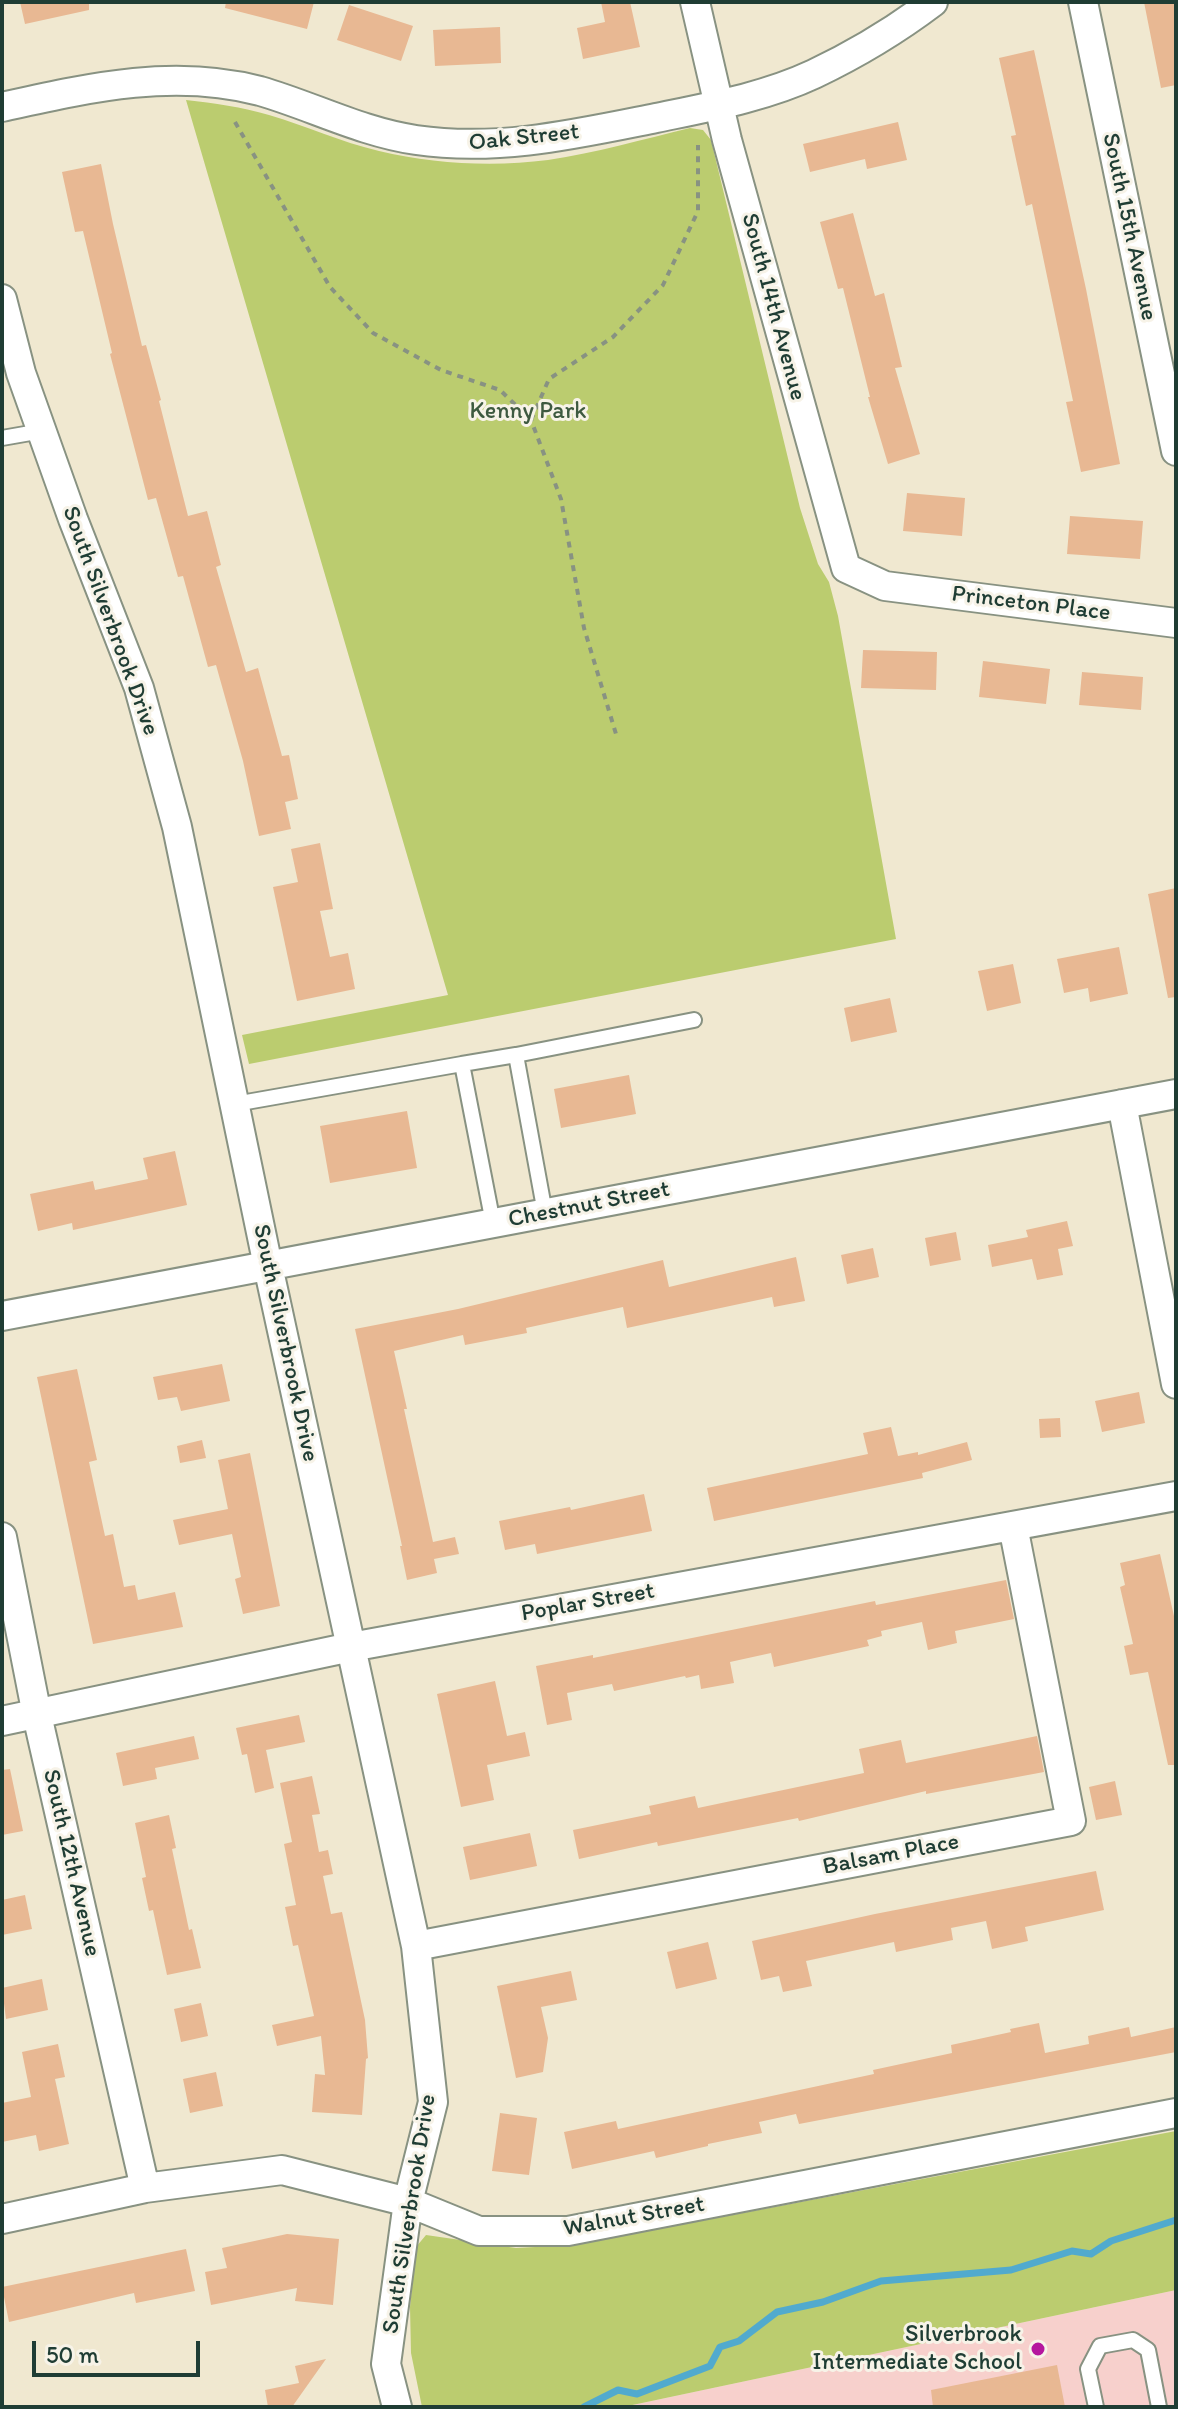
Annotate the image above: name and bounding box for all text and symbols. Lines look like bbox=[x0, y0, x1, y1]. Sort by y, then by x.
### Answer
street label: Oak Street bbox=[467, 118, 581, 158]
street label: South 15th Avenue bbox=[1095, 131, 1163, 323]
street label: South 14th Avenue bbox=[734, 210, 812, 404]
park label: Kenny Park bbox=[470, 398, 586, 426]
street label: South Silverbrook Drive bbox=[55, 502, 165, 740]
street label: Princeton Place bbox=[950, 580, 1112, 628]
street label: Chestnut Street bbox=[506, 1175, 672, 1235]
street label: South Silverbrook Drive bbox=[246, 1222, 324, 1464]
street label: Poplar Street bbox=[519, 1577, 657, 1629]
street label: South 12th Avenue bbox=[35, 1767, 107, 1959]
street label: Balsam Place bbox=[820, 1828, 962, 1882]
street label: South Silverbrook Drive bbox=[377, 2092, 443, 2336]
street label: Walnut Street bbox=[561, 2190, 707, 2244]
place label: Silverbrook Intermediate School bbox=[812, 2321, 1022, 2377]
scale bar bbox=[36, 2325, 204, 2375]
text: 50 m bbox=[46, 2340, 99, 2369]
marker: Silverbrook Intermediate School bbox=[1029, 2340, 1047, 2358]

